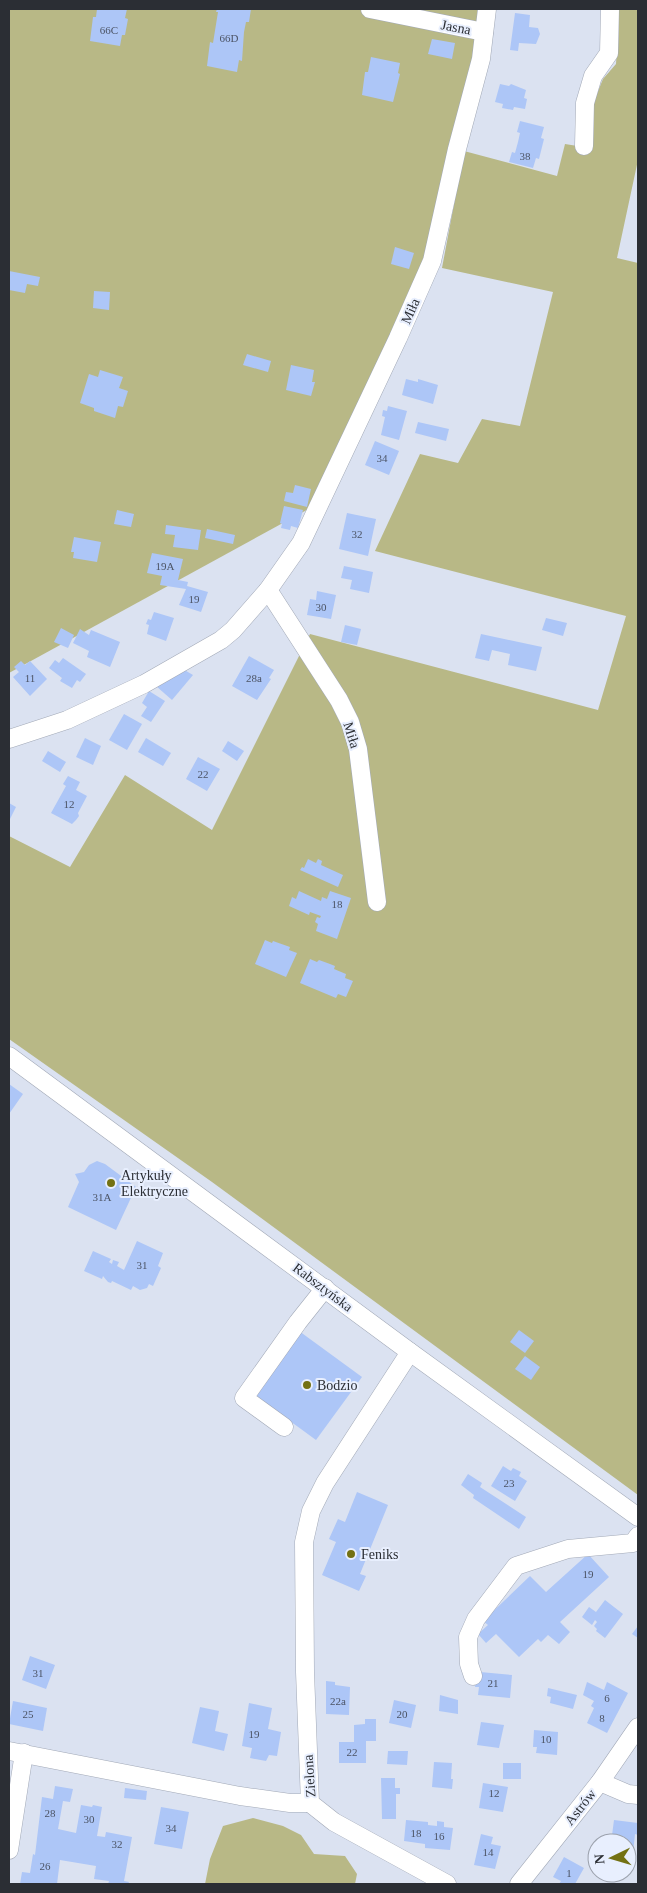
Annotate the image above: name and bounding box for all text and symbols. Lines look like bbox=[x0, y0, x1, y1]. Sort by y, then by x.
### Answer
street label: Jasna bbox=[440, 17, 473, 38]
house number: 66C bbox=[100, 24, 118, 36]
house number: 66D bbox=[220, 32, 239, 44]
house number: 38 bbox=[520, 150, 531, 162]
street label: Miła bbox=[398, 295, 423, 326]
house number: 34 bbox=[377, 452, 388, 464]
house number: 32 bbox=[352, 528, 363, 540]
house number: 19A bbox=[156, 560, 175, 572]
house number: 19 bbox=[189, 593, 200, 605]
house number: 30 bbox=[316, 601, 327, 613]
house number: 11 bbox=[25, 672, 35, 684]
house number: 28a bbox=[246, 672, 262, 684]
street label: Miła bbox=[340, 720, 363, 751]
house number: 22 bbox=[198, 768, 209, 780]
house number: 12 bbox=[64, 798, 75, 810]
house number: 18 bbox=[332, 898, 343, 910]
place label: Artykuły Elektryczne bbox=[121, 1168, 188, 1199]
marker: Artykuły Elektryczne bbox=[105, 1177, 117, 1189]
house number: 31A bbox=[93, 1191, 112, 1203]
house number: 31 bbox=[137, 1259, 148, 1271]
street label: Rabsztyńska bbox=[290, 1260, 356, 1315]
place label: Bodzio bbox=[317, 1378, 357, 1393]
marker: Bodzio bbox=[301, 1379, 313, 1391]
house number: 23 bbox=[504, 1477, 515, 1489]
place label: Feniks bbox=[361, 1547, 398, 1562]
marker: Feniks bbox=[345, 1548, 357, 1560]
house number: 19 bbox=[583, 1568, 594, 1580]
house number: 31 bbox=[33, 1667, 44, 1679]
house number: 21 bbox=[488, 1677, 499, 1689]
house number: 6 bbox=[604, 1692, 610, 1704]
house number: 22a bbox=[330, 1695, 346, 1707]
house number: 25 bbox=[23, 1708, 34, 1720]
house number: 20 bbox=[397, 1708, 408, 1720]
house number: 8 bbox=[599, 1712, 605, 1724]
house number: 19 bbox=[249, 1728, 260, 1740]
house number: 10 bbox=[541, 1733, 552, 1745]
house number: 22 bbox=[347, 1746, 358, 1758]
street label: Zielona bbox=[300, 1753, 318, 1798]
street label: Astrów bbox=[562, 1786, 600, 1828]
house number: 12 bbox=[489, 1787, 500, 1799]
house number: 28 bbox=[45, 1807, 56, 1819]
house number: 30 bbox=[84, 1813, 95, 1825]
house number: 34 bbox=[166, 1822, 177, 1834]
house number: 18 bbox=[411, 1827, 422, 1839]
house number: 16 bbox=[434, 1830, 445, 1842]
north arrow bbox=[587, 1833, 637, 1883]
house number: 32 bbox=[112, 1838, 123, 1850]
house number: 14 bbox=[483, 1846, 494, 1858]
text: N bbox=[592, 1853, 607, 1865]
house number: 26 bbox=[40, 1860, 51, 1872]
house number: 1 bbox=[566, 1867, 572, 1879]

